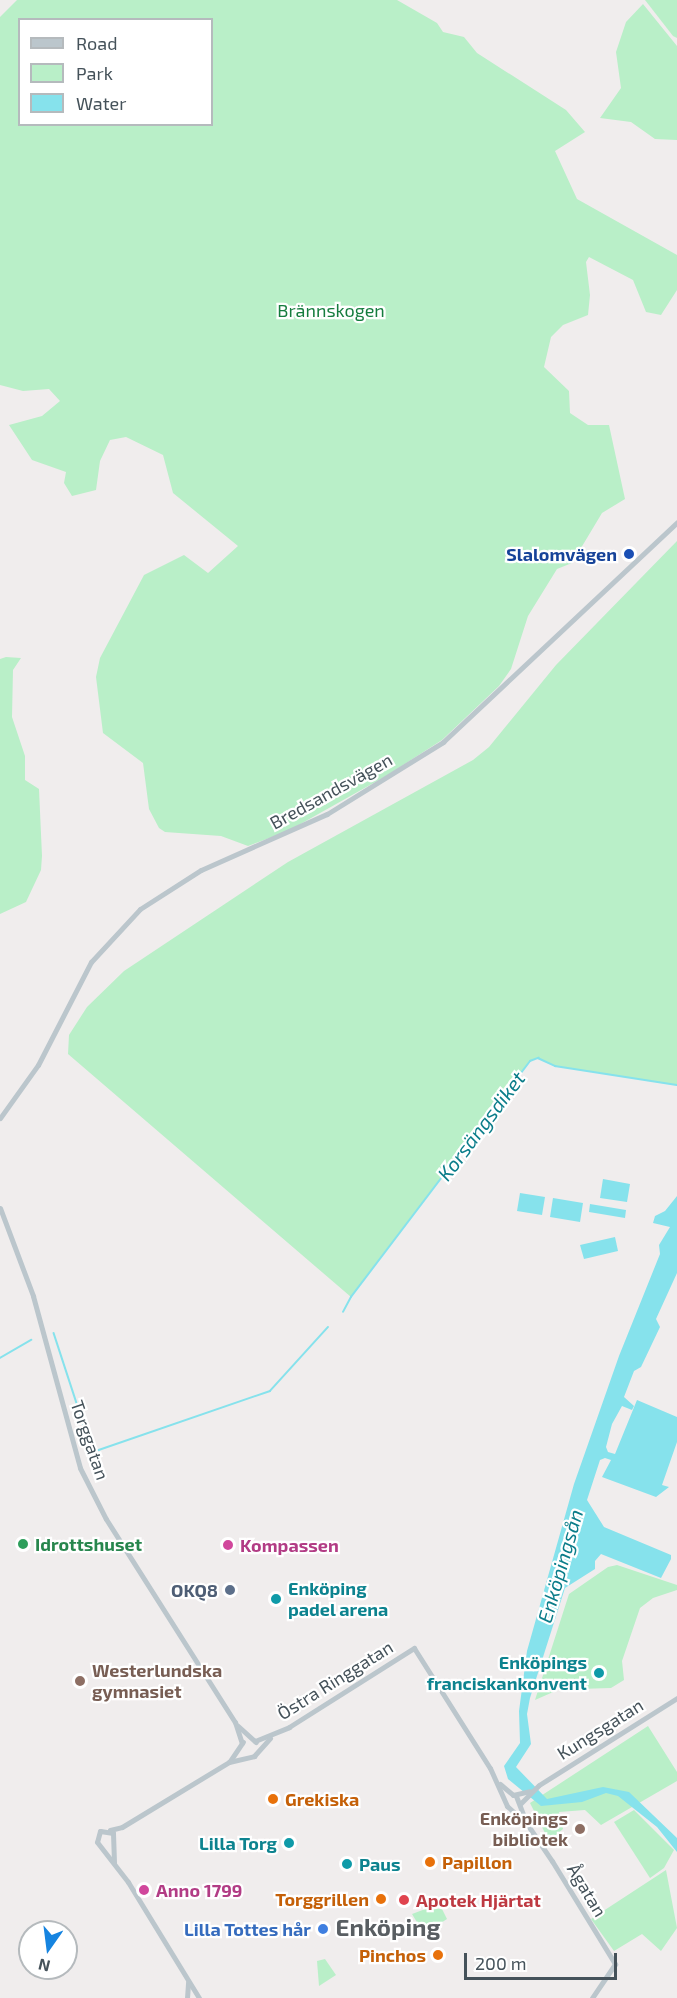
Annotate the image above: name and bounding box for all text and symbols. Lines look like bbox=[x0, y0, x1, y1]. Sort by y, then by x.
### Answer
legend bbox=[18, 18, 213, 126]
text: Road bbox=[76, 32, 117, 54]
text: Park bbox=[76, 62, 113, 84]
text: Water bbox=[76, 92, 126, 114]
park label: Brännskogen bbox=[277, 299, 385, 321]
place label: Slalomvägen bbox=[506, 543, 617, 565]
marker: Slalomvägen bbox=[622, 547, 636, 561]
street label: Bredsandsvägen bbox=[266, 748, 396, 834]
water label: Korsängsdiket bbox=[432, 1067, 530, 1185]
street label: Torggatan bbox=[66, 1397, 114, 1483]
water label: Enköpingsån bbox=[532, 1506, 588, 1626]
place label: Idrottshuset bbox=[35, 1533, 142, 1555]
place label: Kompassen bbox=[240, 1534, 339, 1556]
marker: Idrottshuset bbox=[16, 1537, 30, 1551]
marker: Kompassen bbox=[221, 1538, 235, 1552]
place label: Enköping padel arena bbox=[288, 1578, 389, 1620]
place label: OKQ8 bbox=[171, 1579, 218, 1601]
marker: OKQ8 bbox=[223, 1583, 237, 1597]
marker: Enköping padel arena bbox=[269, 1592, 283, 1606]
street label: Östra Ringgatan bbox=[273, 1636, 397, 1724]
place label: Enköpings franciskankonvent bbox=[427, 1652, 587, 1694]
place label: Westerlundska gymnasiet bbox=[92, 1660, 222, 1702]
marker: Enköpings franciskankonvent bbox=[592, 1666, 606, 1680]
marker: Westerlundska gymnasiet bbox=[73, 1674, 87, 1688]
street label: Kungsgatan bbox=[553, 1694, 647, 1764]
place label: Grekiska bbox=[285, 1788, 359, 1810]
marker: Grekiska bbox=[266, 1792, 280, 1806]
place label: Enköpings bibliotek bbox=[480, 1808, 568, 1850]
marker: Enköpings bibliotek bbox=[573, 1822, 587, 1836]
place label: Lilla Torg bbox=[199, 1832, 277, 1854]
marker: Lilla Torg bbox=[282, 1836, 296, 1850]
place label: Papillon bbox=[442, 1851, 512, 1873]
place label: Paus bbox=[359, 1853, 401, 1875]
marker: Papillon bbox=[423, 1855, 437, 1869]
marker: Paus bbox=[340, 1857, 354, 1871]
street label: Ågatan bbox=[563, 1859, 611, 1921]
place label: Anno 1799 bbox=[156, 1879, 242, 1901]
marker: Anno 1799 bbox=[137, 1883, 151, 1897]
place label: Torggrillen bbox=[275, 1888, 369, 1910]
place label: Apotek Hjärtat bbox=[416, 1889, 541, 1911]
marker: Torggrillen bbox=[374, 1892, 388, 1906]
marker: Apotek Hjärtat bbox=[397, 1893, 411, 1907]
district label: Enköping bbox=[336, 1913, 440, 1941]
place label: Lilla Tottes hår bbox=[184, 1918, 311, 1940]
north arrow bbox=[18, 1920, 78, 1980]
marker: Lilla Tottes hår bbox=[316, 1922, 330, 1936]
scale bar bbox=[467, 1941, 620, 1979]
place label: Pinchos bbox=[359, 1944, 426, 1966]
marker: Pinchos bbox=[431, 1948, 445, 1962]
text: 200 m bbox=[475, 1952, 527, 1974]
text: N bbox=[36, 1955, 52, 1977]

